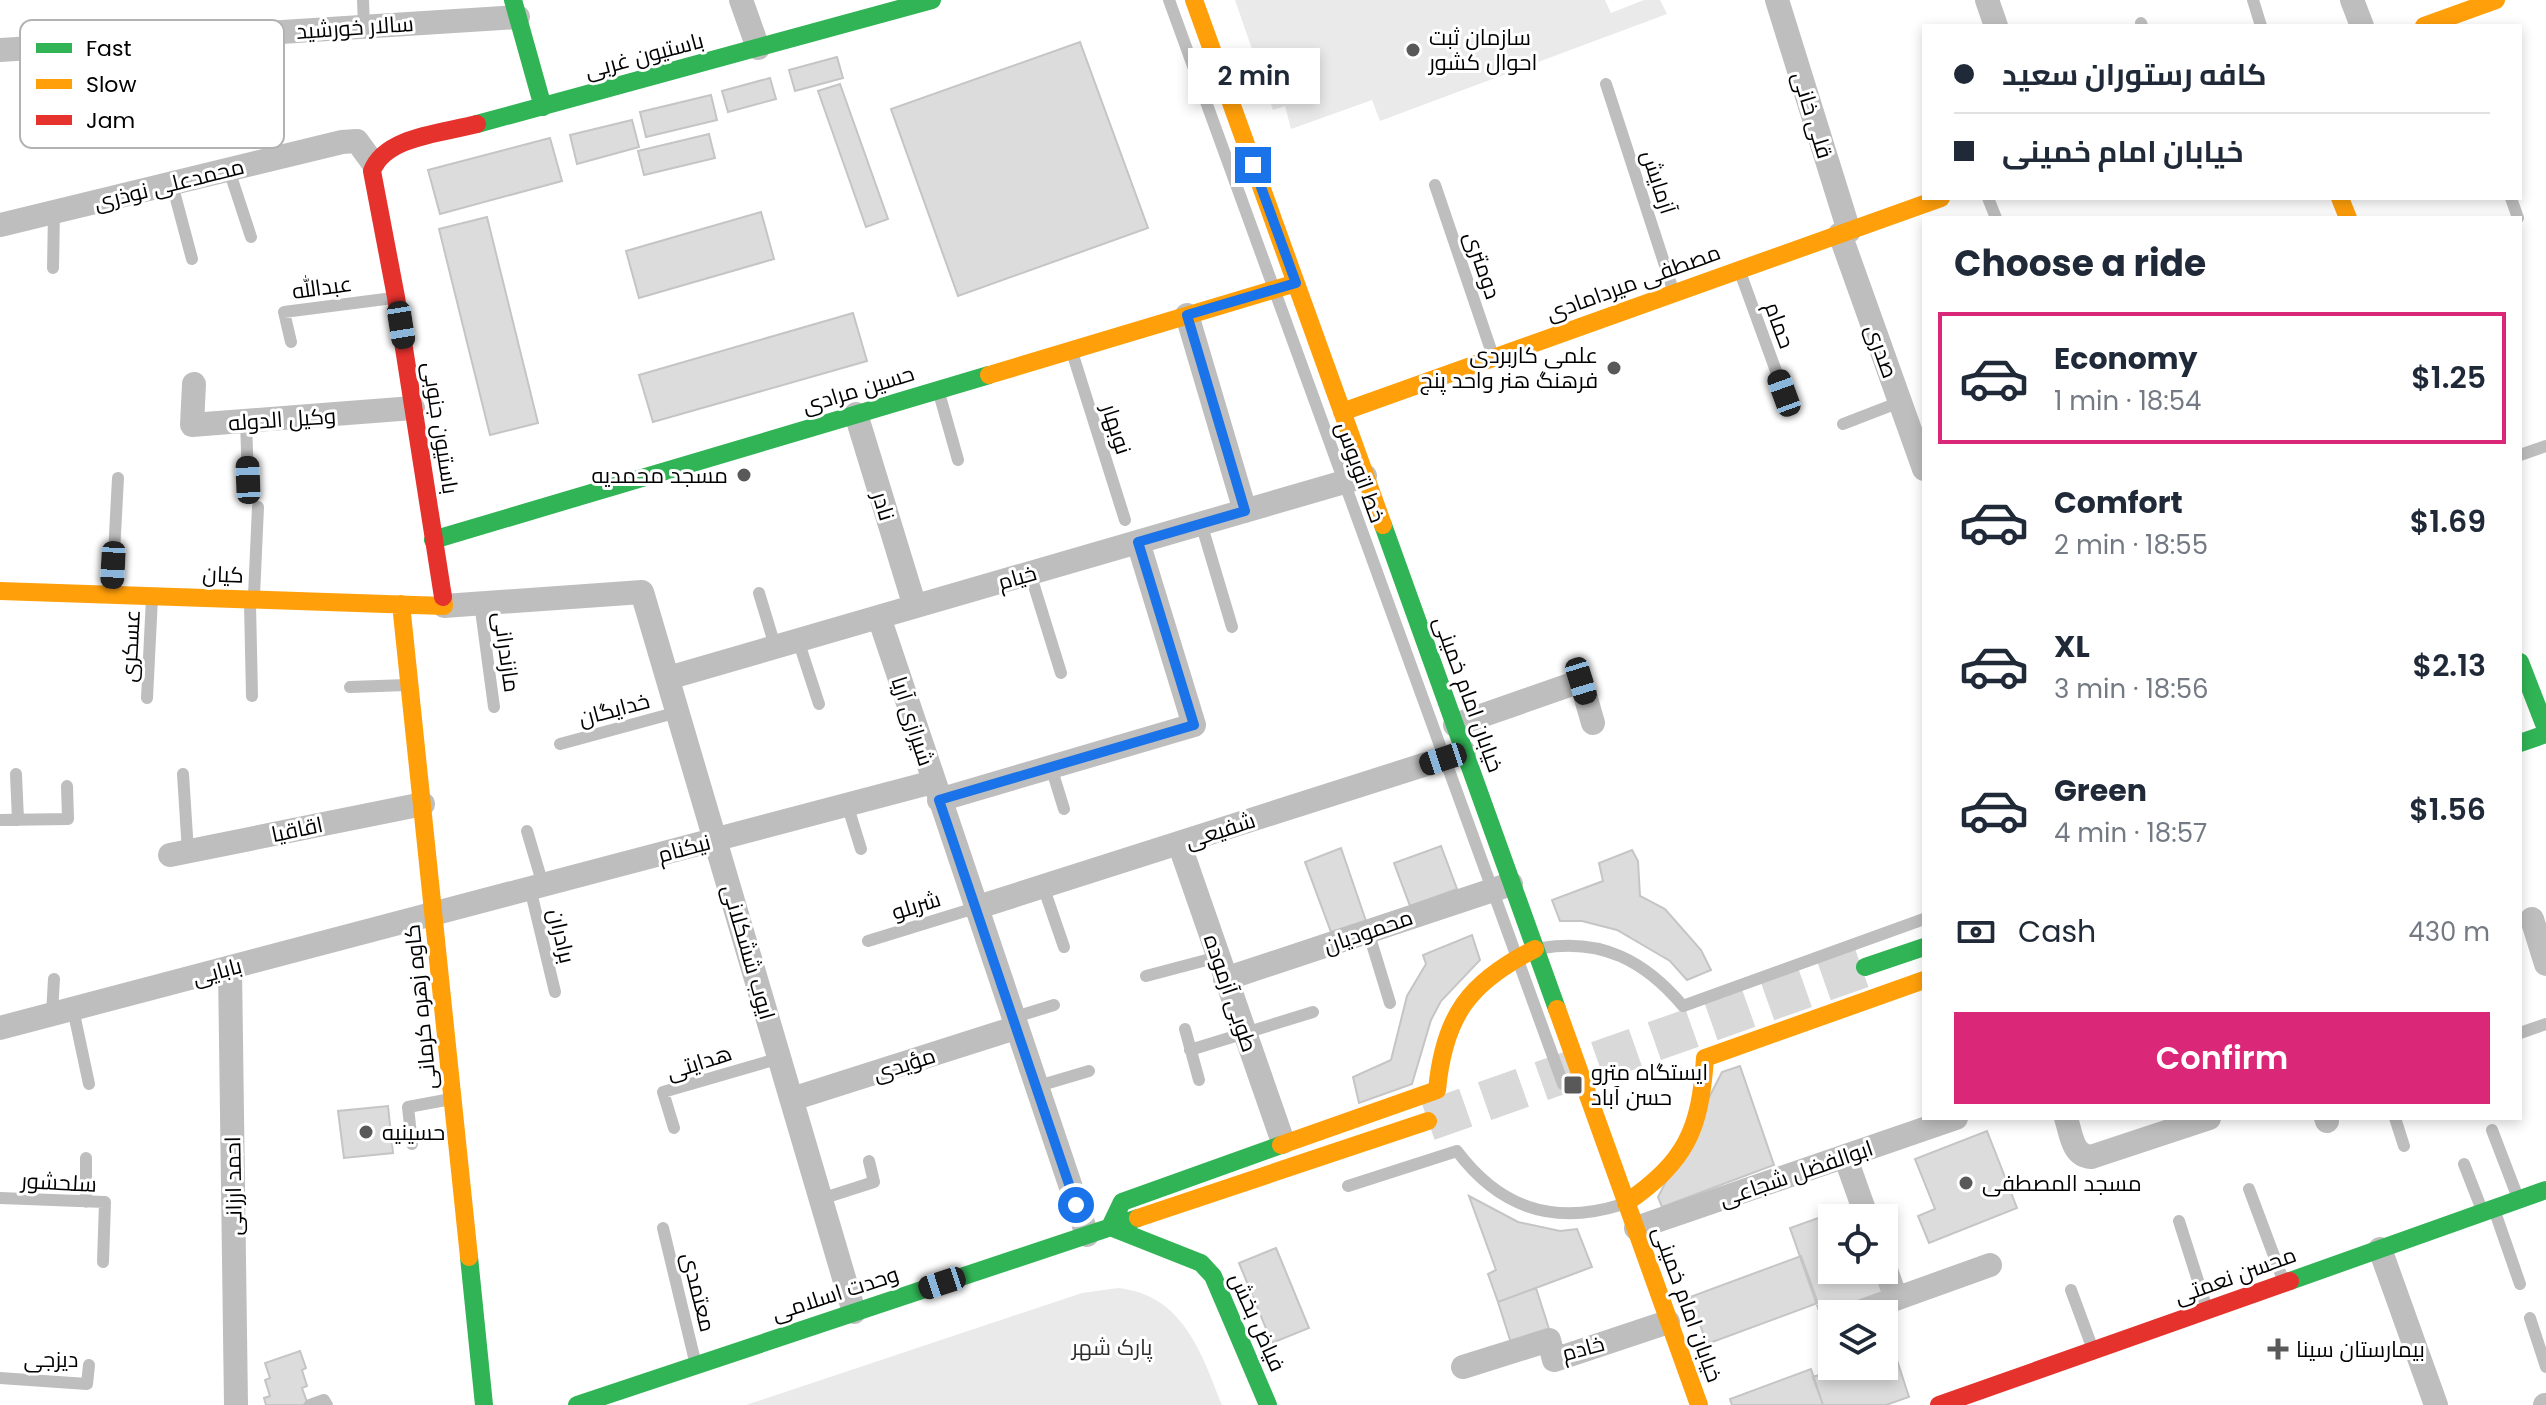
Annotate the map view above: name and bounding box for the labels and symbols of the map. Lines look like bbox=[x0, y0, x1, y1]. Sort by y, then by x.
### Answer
street label: سالار خورشید bbox=[295, 8, 415, 47]
legend bbox=[20, 20, 284, 148]
place label: سازمان ثبت احوال کشور bbox=[1427, 22, 1537, 78]
street label: باستیون غربی bbox=[581, 25, 707, 86]
text: Fast bbox=[86, 33, 131, 64]
marker: سازمان ثبت احوال کشور bbox=[1404, 41, 1422, 59]
callout: 2 min bbox=[1187, 49, 1319, 105]
street label: قلی خانی bbox=[1785, 68, 1840, 162]
text: Slow bbox=[86, 69, 136, 100]
text: Jam bbox=[86, 105, 135, 136]
street label: آزمایش bbox=[1634, 146, 1683, 218]
route end bbox=[1235, 147, 1271, 183]
street label: محمدعلی نوذری bbox=[91, 151, 248, 218]
street label: دومتری bbox=[1457, 227, 1509, 303]
street label: مصطفی میردامادی bbox=[1542, 237, 1725, 328]
street label: عبدالله bbox=[290, 268, 354, 307]
street label: حمام bbox=[1757, 298, 1802, 353]
car bbox=[385, 299, 417, 351]
street label: صدری bbox=[1858, 320, 1906, 382]
place label: علمی کاربردی فرهنگ هنر واحد پنج bbox=[1420, 340, 1598, 396]
street label: حسین مرادی bbox=[798, 358, 918, 421]
marker: علمی کاربردی فرهنگ هنر واحد پنج bbox=[1605, 359, 1623, 377]
street label: باستیون جنوبی bbox=[415, 360, 466, 496]
car bbox=[1765, 366, 1803, 420]
street label: نوبهار bbox=[1093, 398, 1139, 458]
street label: وکیل الدوله bbox=[227, 400, 337, 439]
street label: خط اتوبوس bbox=[1328, 417, 1393, 527]
car bbox=[235, 456, 261, 504]
place label: مسجد محمدیه bbox=[591, 460, 728, 491]
marker: مسجد محمدیه bbox=[735, 466, 753, 484]
street label: نادر bbox=[864, 486, 903, 524]
car bbox=[100, 540, 126, 590]
street label: خیام bbox=[994, 557, 1040, 598]
street label: کیان bbox=[202, 558, 244, 591]
street label: عسکری bbox=[113, 609, 148, 683]
street label: مازندرانی bbox=[486, 610, 527, 694]
street label: خیابان امام خمینی bbox=[1426, 612, 1511, 776]
car bbox=[1563, 655, 1599, 707]
street label: شیرازی آریا bbox=[883, 672, 942, 770]
street label: خدایگان bbox=[575, 685, 653, 734]
car bbox=[1416, 740, 1470, 778]
street label: شفیعی bbox=[1181, 805, 1259, 856]
street label: اقاقیا bbox=[268, 809, 326, 850]
street label: نیکنام bbox=[654, 827, 714, 870]
street label: ایوب ششکلانی bbox=[714, 881, 783, 1023]
street label: شربلو bbox=[888, 883, 944, 928]
street label: محمودیان bbox=[1319, 902, 1417, 961]
street label: برادران bbox=[540, 906, 583, 967]
street label: کاوه زهره کرمانی bbox=[396, 923, 445, 1091]
street label: طوبی آزموده bbox=[1196, 930, 1265, 1056]
street label: بابایی bbox=[189, 950, 245, 993]
street label: هدایتی bbox=[663, 1037, 736, 1088]
street label: مؤیدی bbox=[869, 1040, 939, 1089]
place label: ایستگاه مترو حسن آباد bbox=[1591, 1057, 1708, 1113]
marker: ایستگاه مترو حسن آباد bbox=[1562, 1074, 1584, 1096]
place label: حسینیه bbox=[382, 1117, 445, 1148]
marker: حسینیه bbox=[357, 1123, 375, 1141]
street label: ابوالفضل شجاعی bbox=[1715, 1133, 1877, 1214]
street label: احمد ارزانی bbox=[217, 1136, 250, 1236]
street label: سلحشور bbox=[18, 1165, 98, 1200]
place label: مسجد المصطفی bbox=[1982, 1168, 2142, 1199]
marker: مسجد المصطفی bbox=[1957, 1174, 1975, 1192]
route start bbox=[1058, 1187, 1094, 1223]
street label: خیابان امام خمینی bbox=[1645, 1222, 1730, 1386]
street label: محسن نعمتی bbox=[2170, 1239, 2301, 1312]
street label: معتمدی bbox=[674, 1249, 723, 1335]
street label: وحدت اسلامی bbox=[768, 1258, 903, 1329]
car bbox=[915, 1264, 969, 1302]
street label: فیاض بخش bbox=[1222, 1268, 1293, 1376]
street label: خادم bbox=[1558, 1328, 1608, 1369]
park label: پارک شهر bbox=[1070, 1332, 1152, 1363]
place label: بیمارستان سینا bbox=[2296, 1334, 2425, 1365]
marker: بیمارستان سینا bbox=[2267, 1338, 2289, 1360]
street label: دیزجی bbox=[24, 1344, 78, 1375]

